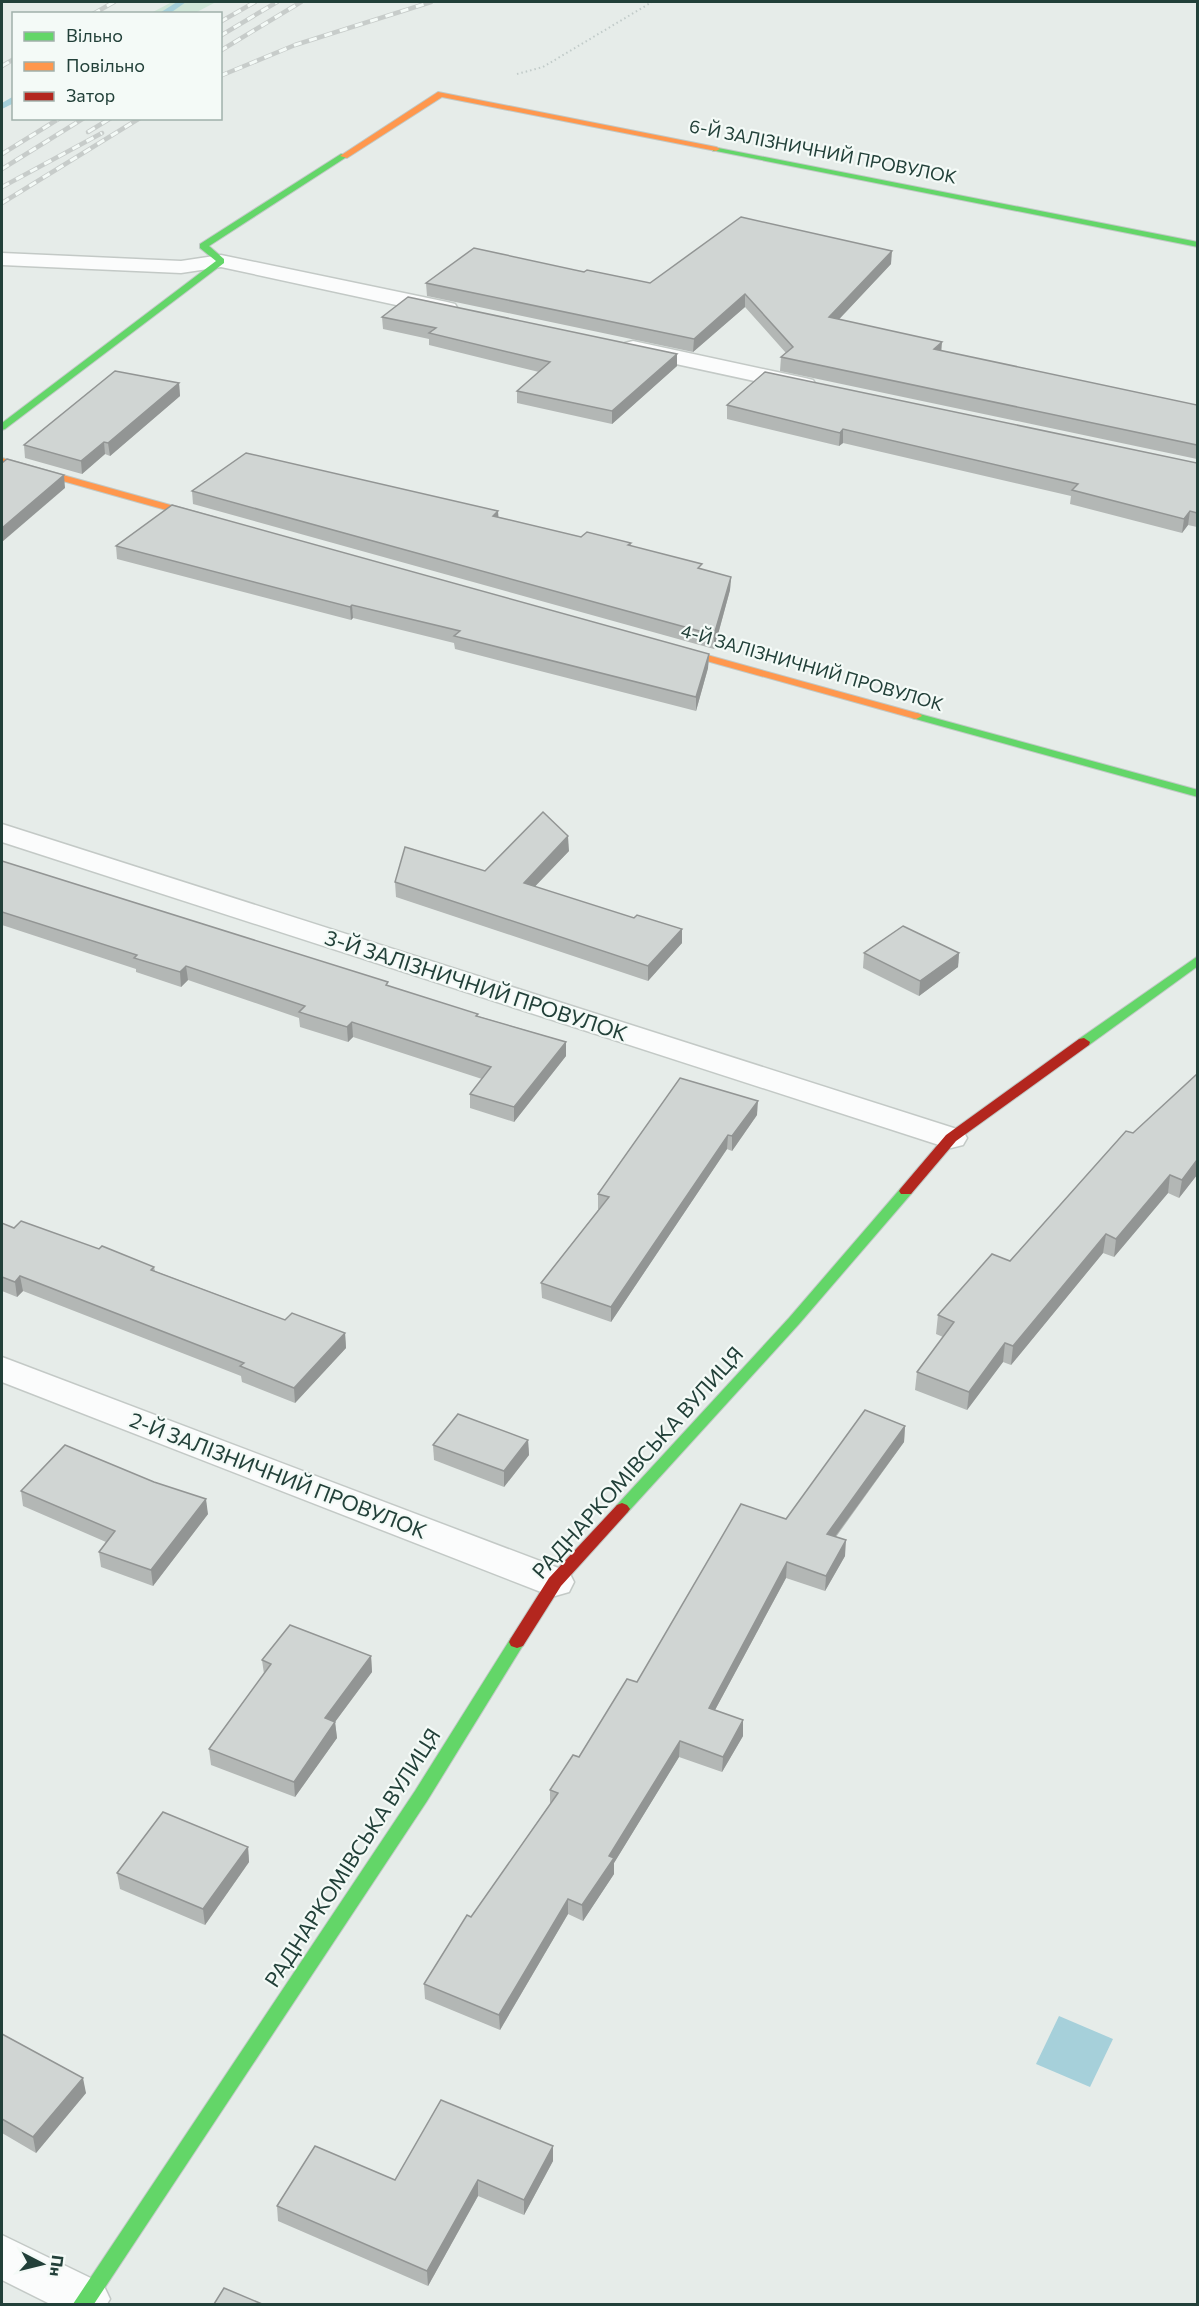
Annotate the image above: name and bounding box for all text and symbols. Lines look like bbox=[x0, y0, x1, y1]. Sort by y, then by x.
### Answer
legend bbox=[12, 12, 222, 120]
text: Вільно bbox=[66, 24, 123, 46]
text: Повільно bbox=[66, 54, 145, 76]
text: Затор bbox=[66, 84, 115, 106]
street label: 6-Й ЗАЛІЗНИЧНИЙ ПРОВУЛОК bbox=[688, 114, 959, 188]
street label: 4-Й ЗАЛІЗНИЧНИЙ ПРОВУЛОК bbox=[679, 619, 946, 715]
street label: 3-Й ЗАЛІЗНИЧНИЙ ПРОВУЛОК bbox=[322, 924, 631, 1045]
street label: РАДНАРКОМІВСЬКА ВУЛИЦЯ bbox=[526, 1341, 748, 1583]
street label: 2-Й ЗАЛІЗНИЧНИЙ ПРОВУЛОК bbox=[126, 1406, 431, 1543]
street label: РАДНАРКОМІВСЬКА ВУЛИЦЯ bbox=[259, 1723, 445, 1991]
north arrow bbox=[12, 2234, 72, 2294]
text: Пн bbox=[47, 2254, 68, 2278]

